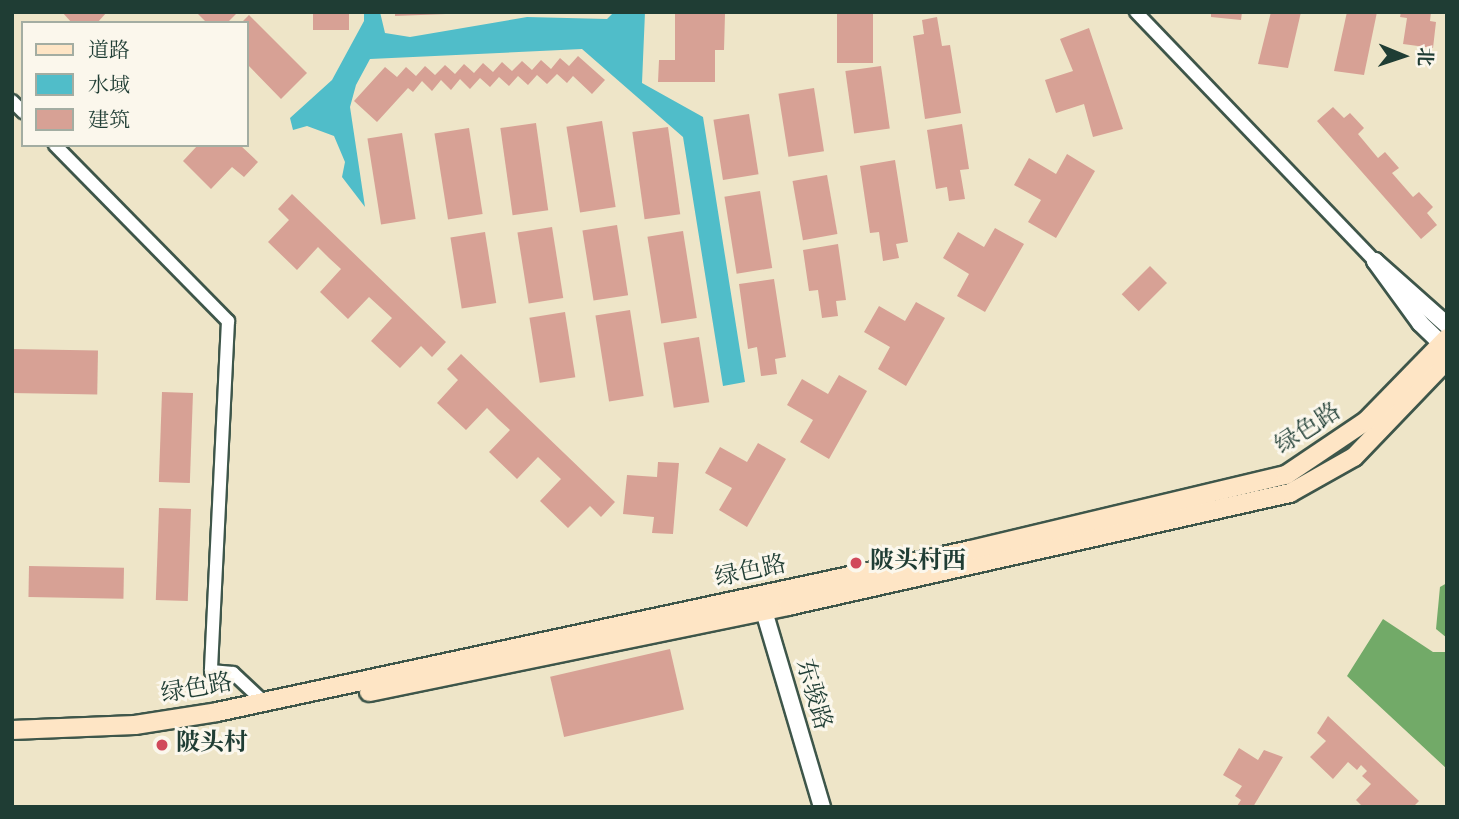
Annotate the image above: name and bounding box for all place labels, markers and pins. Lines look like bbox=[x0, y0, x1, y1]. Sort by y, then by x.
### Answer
place label: 陂头村西 bbox=[870, 549, 966, 577]
marker: 陂头村西 bbox=[848, 555, 864, 571]
place label: 陂头村 bbox=[176, 731, 248, 759]
marker: 陂头村 bbox=[154, 737, 170, 753]

